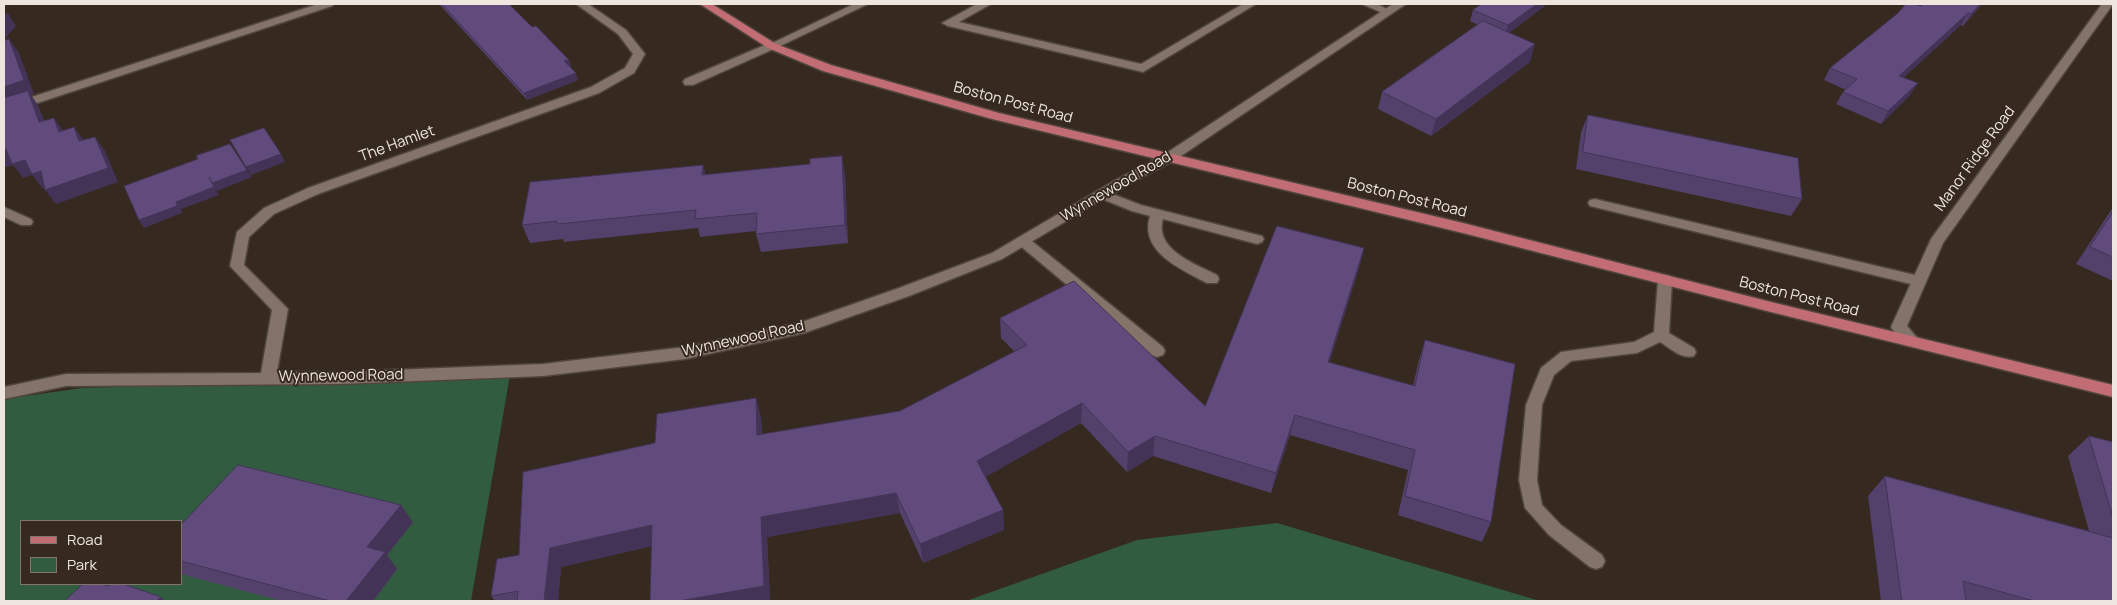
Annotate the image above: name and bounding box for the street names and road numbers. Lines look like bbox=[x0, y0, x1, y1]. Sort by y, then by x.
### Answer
street label: Boston Post Road bbox=[951, 78, 1075, 128]
street label: Manor Ridge Road bbox=[1931, 103, 2019, 215]
street label: The Hamlet bbox=[357, 122, 437, 166]
street label: Wynnewood Road bbox=[1058, 148, 1174, 226]
street label: Boston Post Road bbox=[1345, 174, 1469, 222]
street label: Boston Post Road bbox=[1737, 273, 1861, 321]
street label: Wynnewood Road bbox=[680, 317, 806, 361]
street label: Wynnewood Road bbox=[279, 366, 403, 386]

